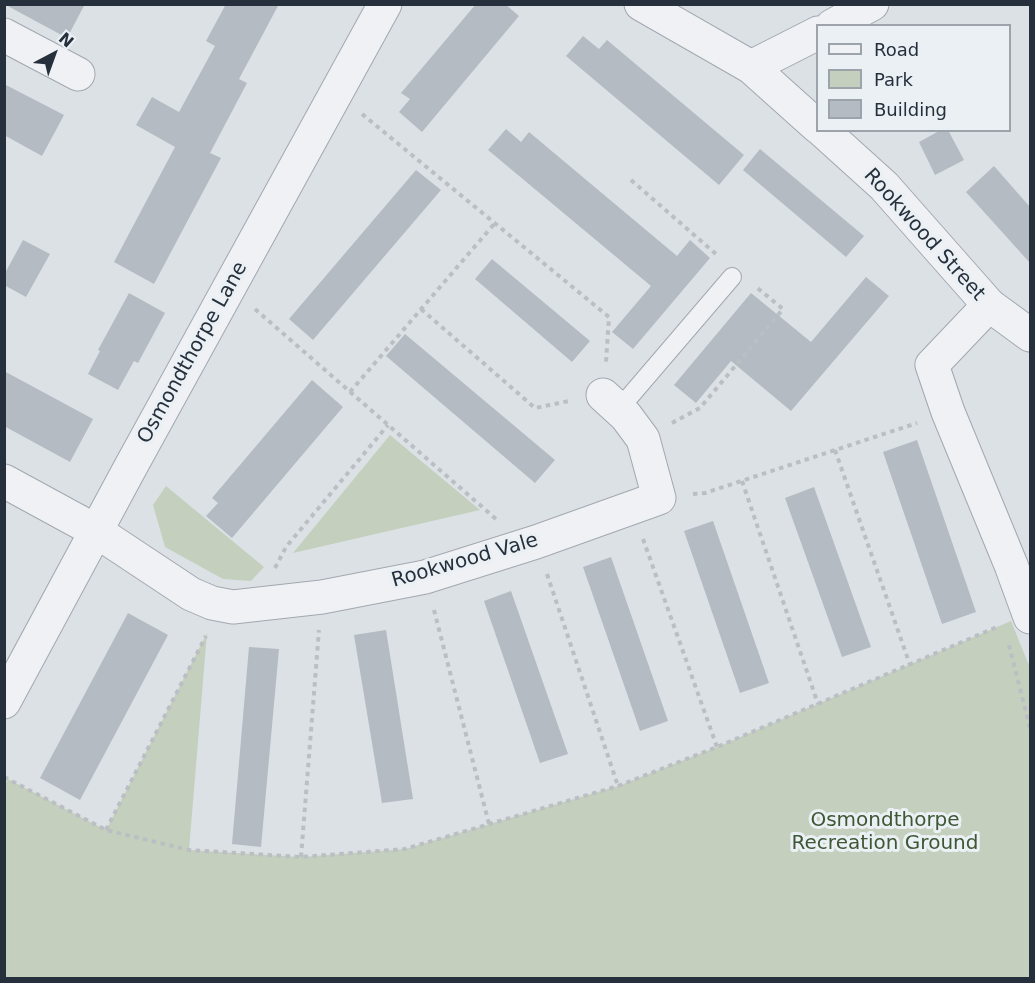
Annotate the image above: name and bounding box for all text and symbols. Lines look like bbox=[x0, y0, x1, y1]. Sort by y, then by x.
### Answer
north arrow bbox=[24, 24, 84, 84]
legend bbox=[816, 24, 1011, 132]
text: N bbox=[55, 28, 77, 52]
text: Road bbox=[874, 39, 919, 60]
text: Park bbox=[874, 69, 913, 90]
text: Building bbox=[874, 99, 947, 120]
street label: Rookwood Street bbox=[858, 164, 990, 306]
street label: Osmondthorpe Lane bbox=[133, 258, 253, 448]
street label: Rookwood Vale bbox=[389, 529, 541, 593]
park label: Osmondthorpe Recreation Ground bbox=[792, 809, 978, 856]

